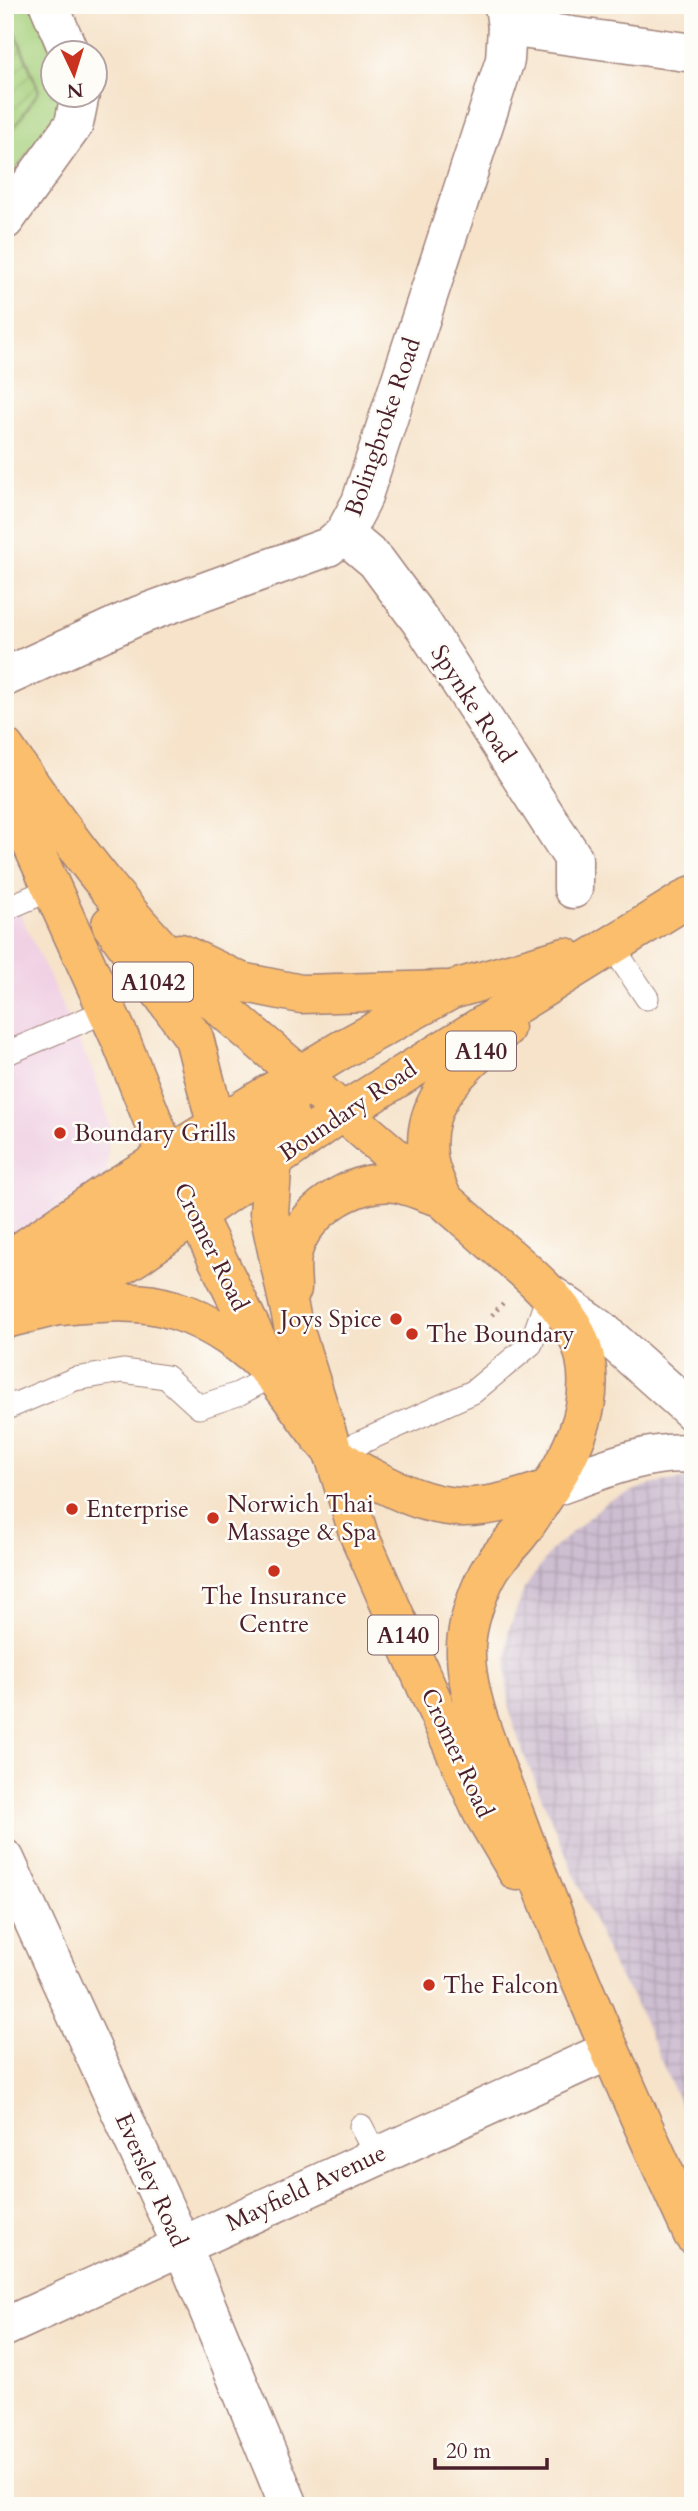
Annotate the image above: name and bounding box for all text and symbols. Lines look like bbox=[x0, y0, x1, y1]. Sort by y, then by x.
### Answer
north arrow bbox=[38, 38, 108, 108]
text: N bbox=[65, 76, 84, 104]
street label: Bolingbroke Road bbox=[337, 333, 429, 521]
street label: Spynke Road bbox=[423, 639, 523, 769]
road number: A1042 bbox=[113, 962, 193, 1001]
road number: A140 bbox=[446, 1032, 516, 1070]
street label: Boundary Road bbox=[273, 1052, 424, 1169]
place label: Boundary Grills bbox=[74, 1117, 236, 1150]
marker: Boundary Grills bbox=[52, 1125, 68, 1141]
street label: Cromer Road bbox=[166, 1177, 256, 1317]
place label: Joys Spice bbox=[277, 1303, 382, 1336]
marker: Joys Spice bbox=[388, 1311, 404, 1327]
place label: The Boundary bbox=[426, 1318, 575, 1351]
marker: The Boundary bbox=[404, 1326, 420, 1342]
place label: Norwich Thai Massage & Spa bbox=[227, 1488, 377, 1549]
place label: Enterprise bbox=[86, 1493, 189, 1526]
marker: Enterprise bbox=[64, 1501, 80, 1517]
marker: Norwich Thai Massage & Spa bbox=[205, 1510, 221, 1526]
marker: The Insurance Centre bbox=[266, 1563, 282, 1579]
place label: The Insurance Centre bbox=[201, 1580, 347, 1641]
road number: A140 bbox=[368, 1616, 438, 1654]
street label: Cromer Road bbox=[413, 1683, 501, 1823]
place label: The Falcon bbox=[443, 1969, 559, 2002]
marker: The Falcon bbox=[421, 1977, 437, 1993]
street label: Eversley Road bbox=[107, 2108, 195, 2252]
street label: Mayfield Avenue bbox=[221, 2136, 391, 2240]
scale bar bbox=[435, 2427, 548, 2471]
text: 20 m bbox=[446, 2437, 491, 2466]

